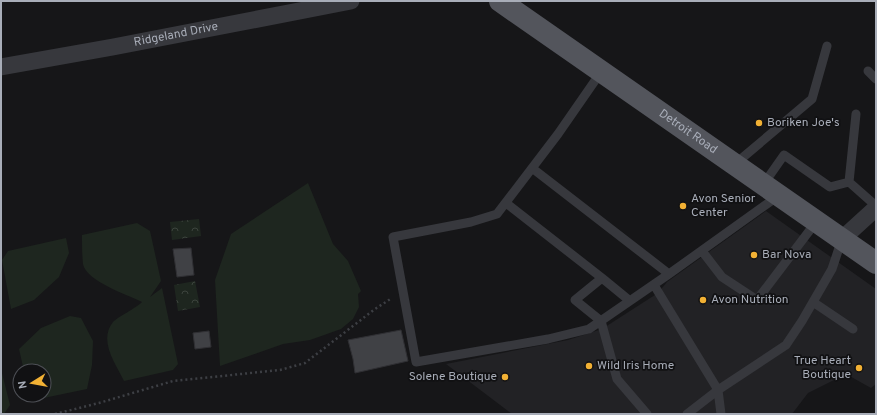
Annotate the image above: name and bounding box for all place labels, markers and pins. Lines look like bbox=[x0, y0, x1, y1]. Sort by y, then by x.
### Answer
place label: Boriken Joe's bbox=[767, 115, 840, 131]
marker: Boriken Joe's bbox=[754, 118, 764, 128]
place label: Avon Senior Center bbox=[691, 191, 756, 221]
marker: Avon Senior Center bbox=[678, 201, 688, 211]
place label: Bar Nova bbox=[762, 247, 811, 263]
marker: Bar Nova bbox=[749, 250, 759, 260]
place label: Avon Nutrition bbox=[711, 292, 789, 308]
marker: Avon Nutrition bbox=[698, 295, 708, 305]
place label: True Heart Boutique bbox=[794, 353, 851, 383]
place label: Wild Iris Home bbox=[597, 358, 674, 374]
marker: Wild Iris Home bbox=[584, 361, 594, 371]
marker: True Heart Boutique bbox=[854, 363, 864, 373]
place label: Solene Boutique bbox=[409, 369, 497, 385]
marker: Solene Boutique bbox=[500, 372, 510, 382]

